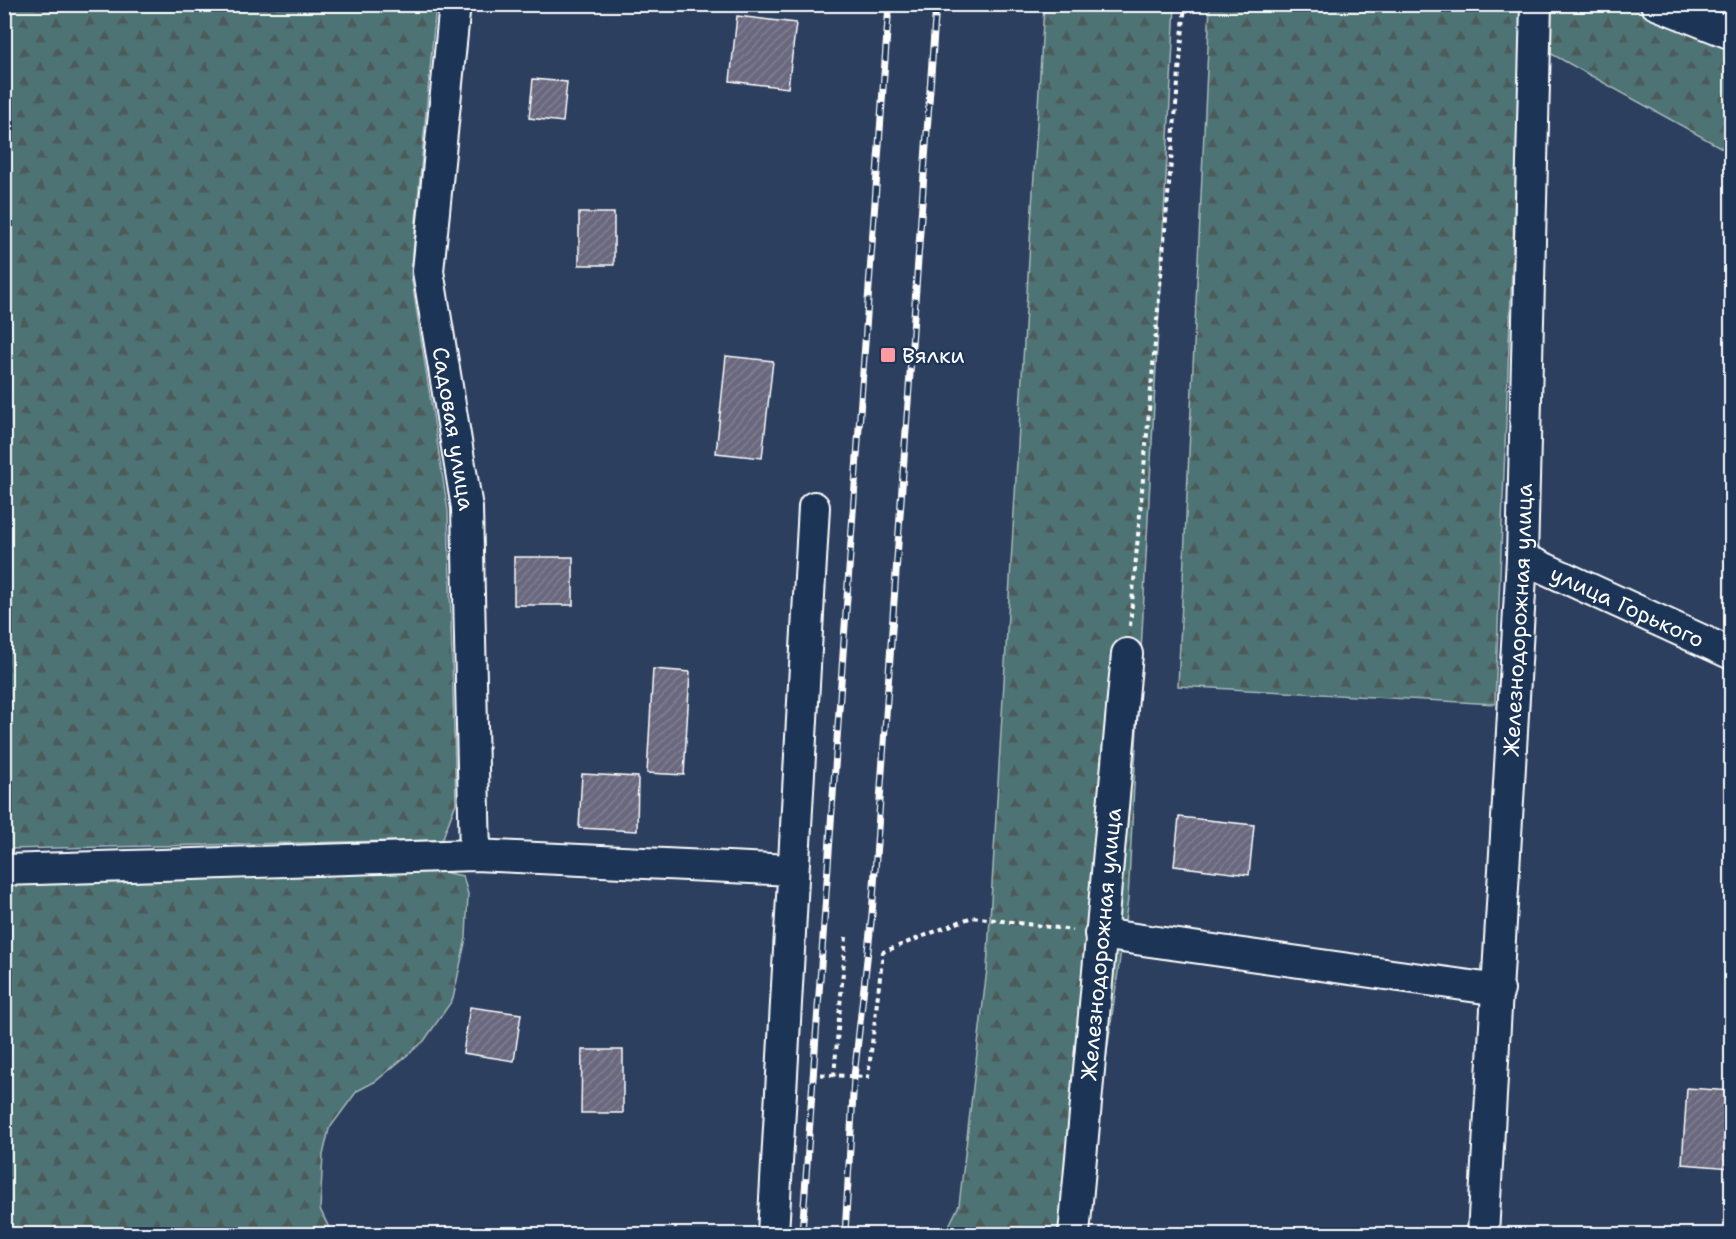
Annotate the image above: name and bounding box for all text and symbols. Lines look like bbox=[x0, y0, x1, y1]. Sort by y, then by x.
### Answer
place label: Вялки bbox=[902, 341, 965, 370]
street label: Садовая улица bbox=[426, 345, 482, 513]
marker: Вялки bbox=[879, 346, 897, 364]
street label: Железнодорожная улица bbox=[1496, 483, 1538, 757]
street label: улица Горького bbox=[1546, 559, 1709, 654]
street label: Железнодорожная улица bbox=[1074, 806, 1127, 1082]

